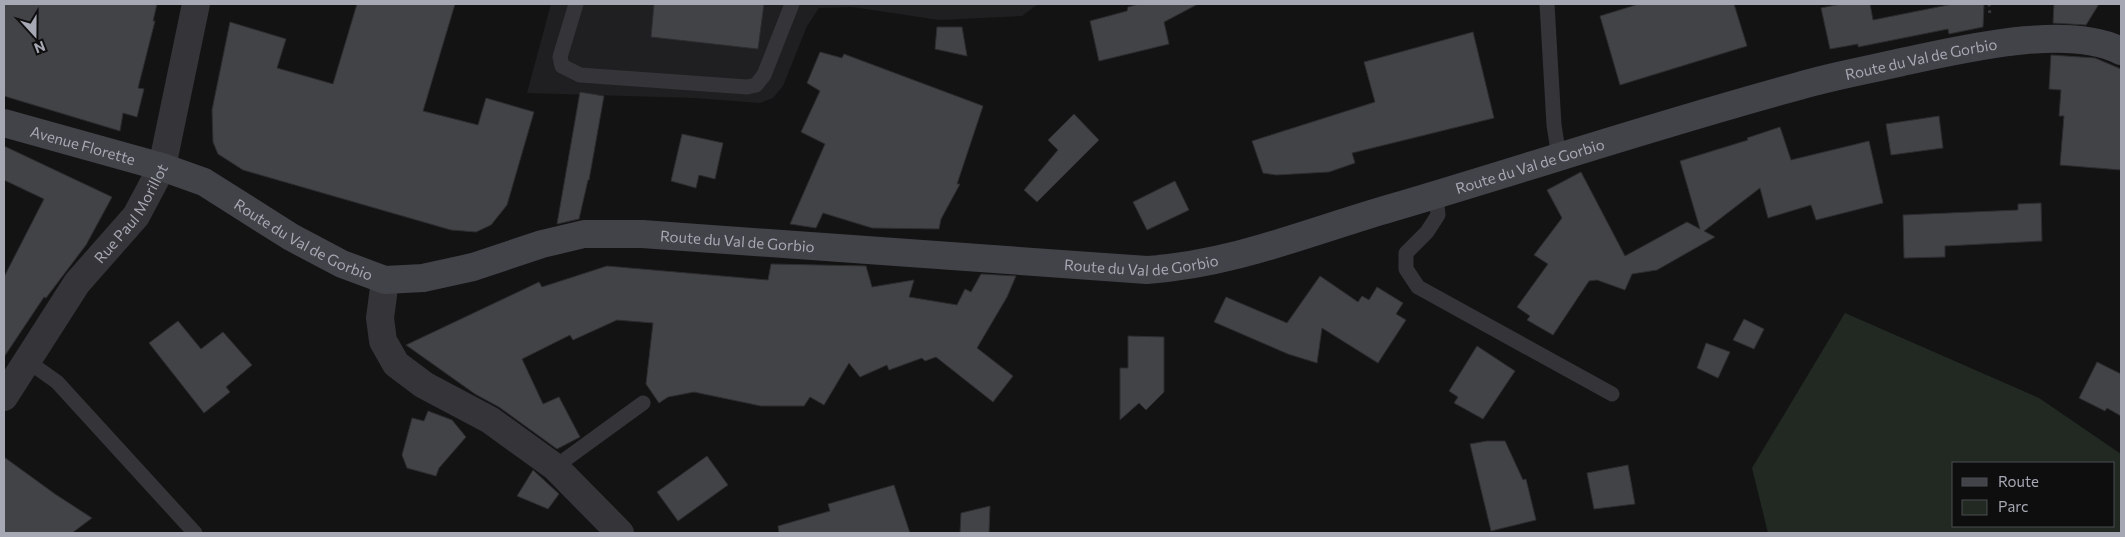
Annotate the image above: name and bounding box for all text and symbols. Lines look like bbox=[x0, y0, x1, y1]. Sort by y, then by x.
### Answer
north arrow bbox=[10, 10, 60, 60]
street label: Route du Val de Gorbio bbox=[1843, 35, 1998, 83]
text: N bbox=[32, 38, 48, 57]
street label: Avenue Florette bbox=[29, 122, 138, 168]
street label: Route du Val de Gorbio bbox=[1453, 134, 1606, 197]
street label: Rue Paul Morillot bbox=[90, 161, 171, 266]
street label: Route du Val de Gorbio bbox=[231, 195, 375, 284]
street label: Route du Val de Gorbio bbox=[660, 226, 815, 255]
street label: Route du Val de Gorbio bbox=[1064, 251, 1220, 279]
legend bbox=[1952, 462, 2115, 527]
text: Route bbox=[1998, 472, 2039, 490]
text: Parc bbox=[1998, 497, 2028, 515]

